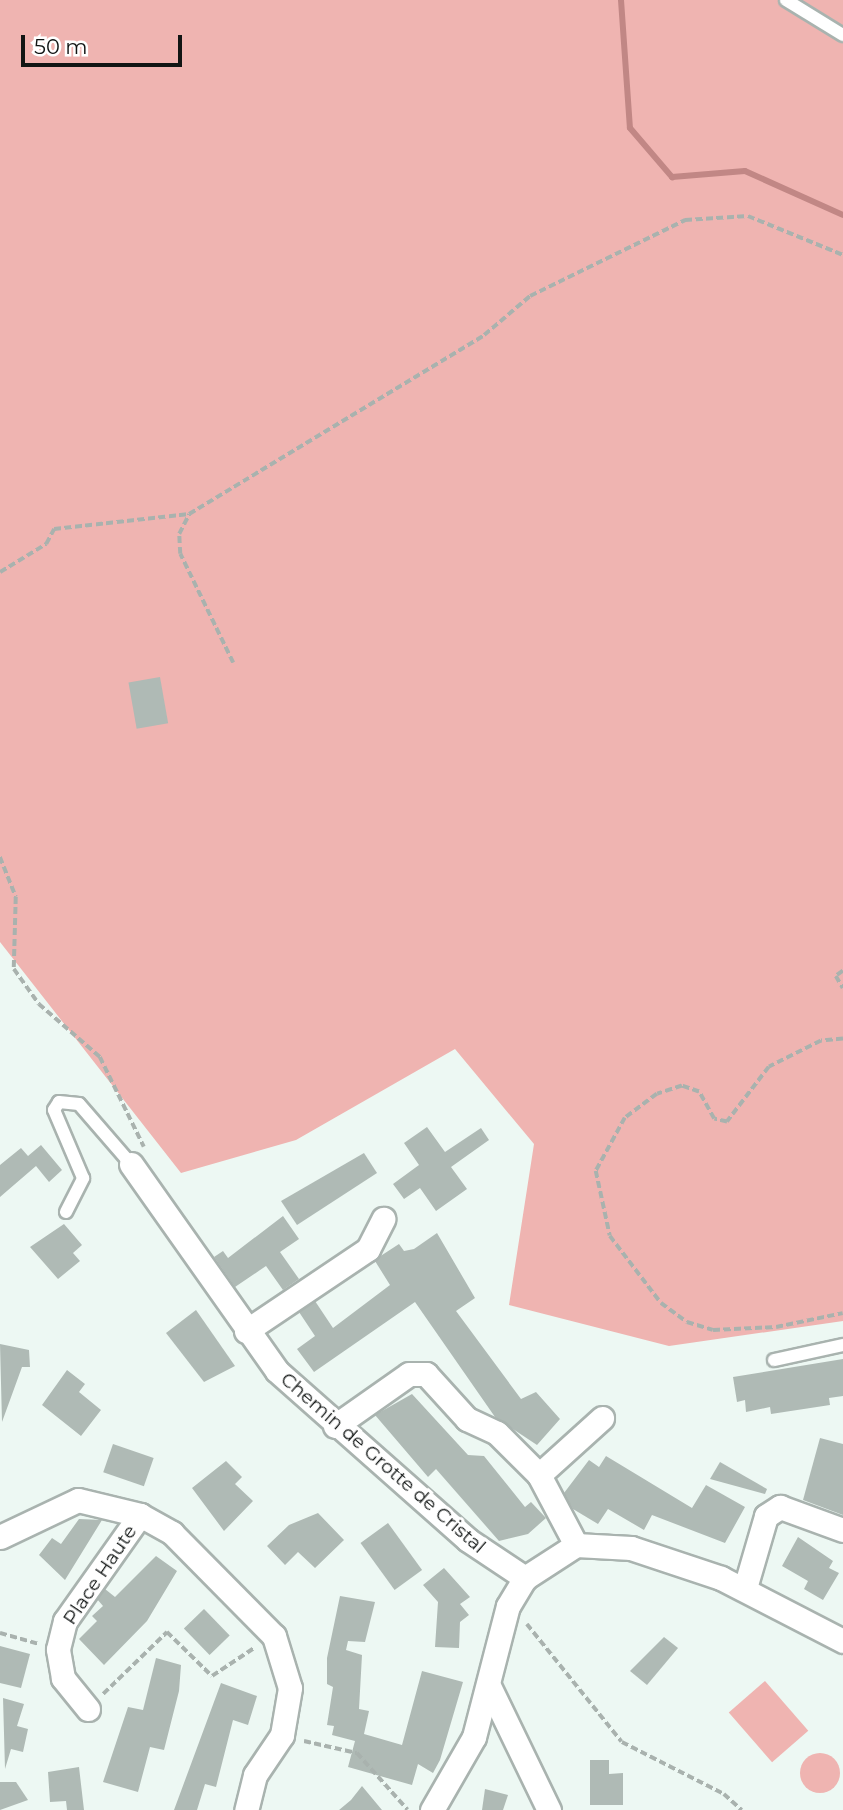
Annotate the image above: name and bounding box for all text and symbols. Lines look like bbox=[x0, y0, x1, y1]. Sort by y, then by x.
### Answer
scale bar bbox=[24, 21, 186, 65]
text: 50 m bbox=[34, 34, 88, 59]
street label: Chemin de Grotte de Cristal bbox=[276, 1368, 490, 1558]
street label: Place Haute bbox=[58, 1521, 142, 1629]

